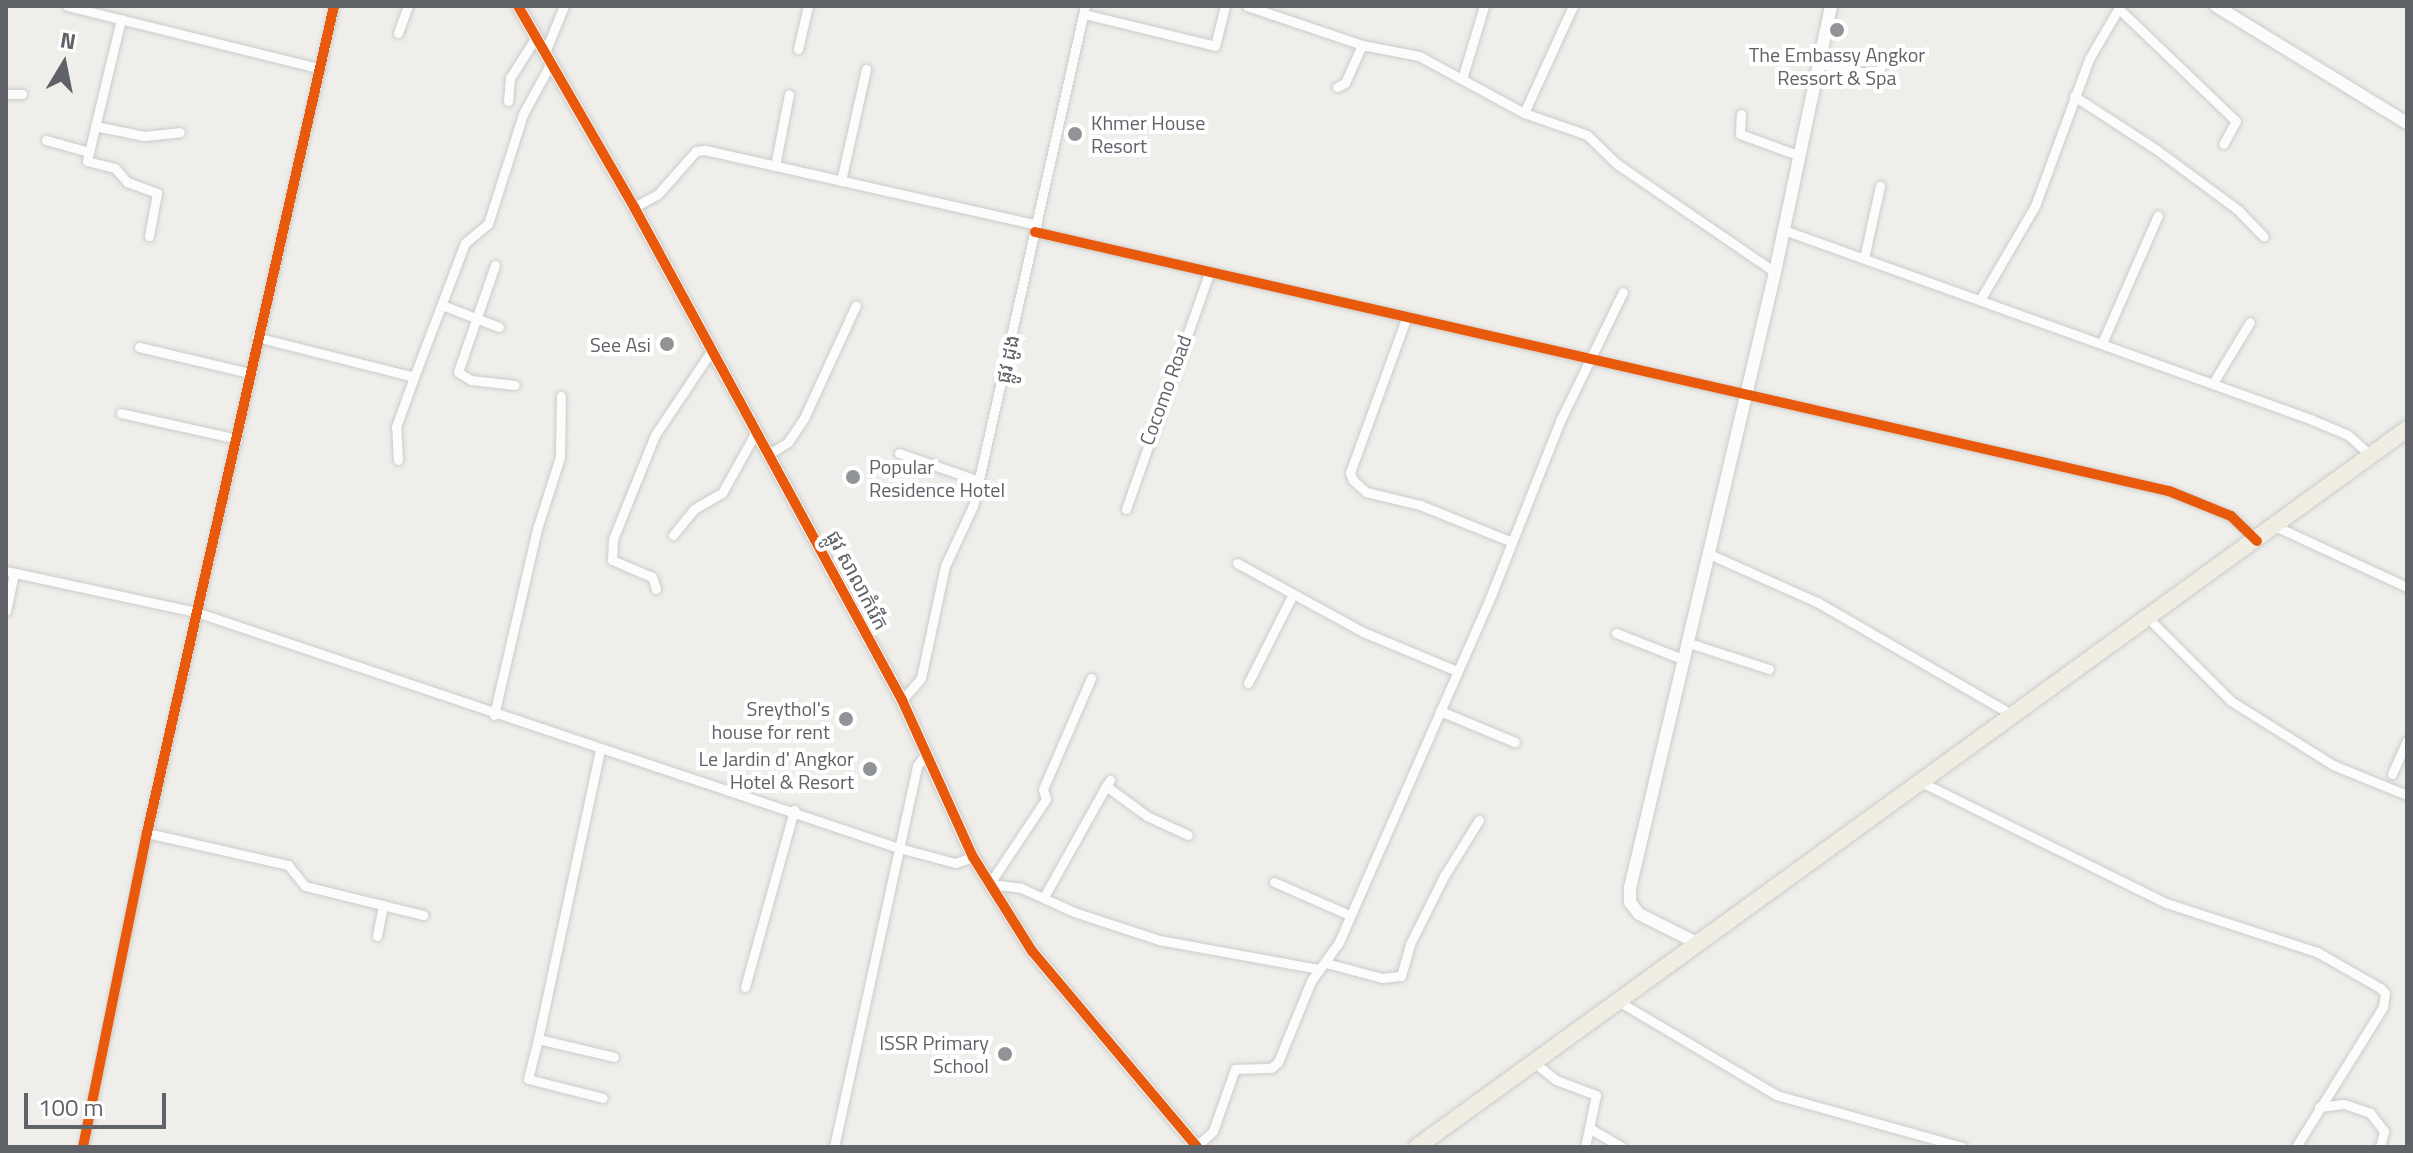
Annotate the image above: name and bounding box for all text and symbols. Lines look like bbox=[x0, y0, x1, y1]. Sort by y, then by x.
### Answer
marker: The Embassy Angkor Ressort & Spa bbox=[1828, 21, 1846, 39]
text: N bbox=[58, 22, 79, 58]
north arrow bbox=[24, 24, 104, 104]
place label: The Embassy Angkor Ressort & Spa bbox=[1749, 42, 1925, 89]
place label: Khmer House Resort bbox=[1091, 110, 1205, 157]
marker: Khmer House Resort bbox=[1066, 125, 1084, 143]
place label: See Asi bbox=[590, 332, 651, 356]
street label: Cocomo Road bbox=[1134, 332, 1196, 448]
street label: ផ្លូវ ដូង bbox=[990, 333, 1024, 385]
marker: See Asi bbox=[658, 335, 676, 353]
place label: Popular Residence Hotel bbox=[869, 454, 1005, 501]
marker: Popular Residence Hotel bbox=[844, 468, 862, 486]
street label: ផ្លូវ សាលាកំរើក bbox=[822, 526, 894, 634]
place label: Sreythol's house for rent bbox=[711, 696, 830, 743]
marker: Sreythol's house for rent bbox=[837, 710, 855, 728]
place label: Le Jardin d' Angkor Hotel & Resort bbox=[699, 746, 854, 793]
marker: Le Jardin d' Angkor Hotel & Resort bbox=[861, 760, 879, 778]
place label: ISSR Primary School bbox=[879, 1030, 989, 1077]
marker: ISSR Primary School bbox=[996, 1045, 1014, 1063]
scale bar bbox=[28, 1077, 170, 1127]
text: 100 m bbox=[38, 1089, 104, 1125]

